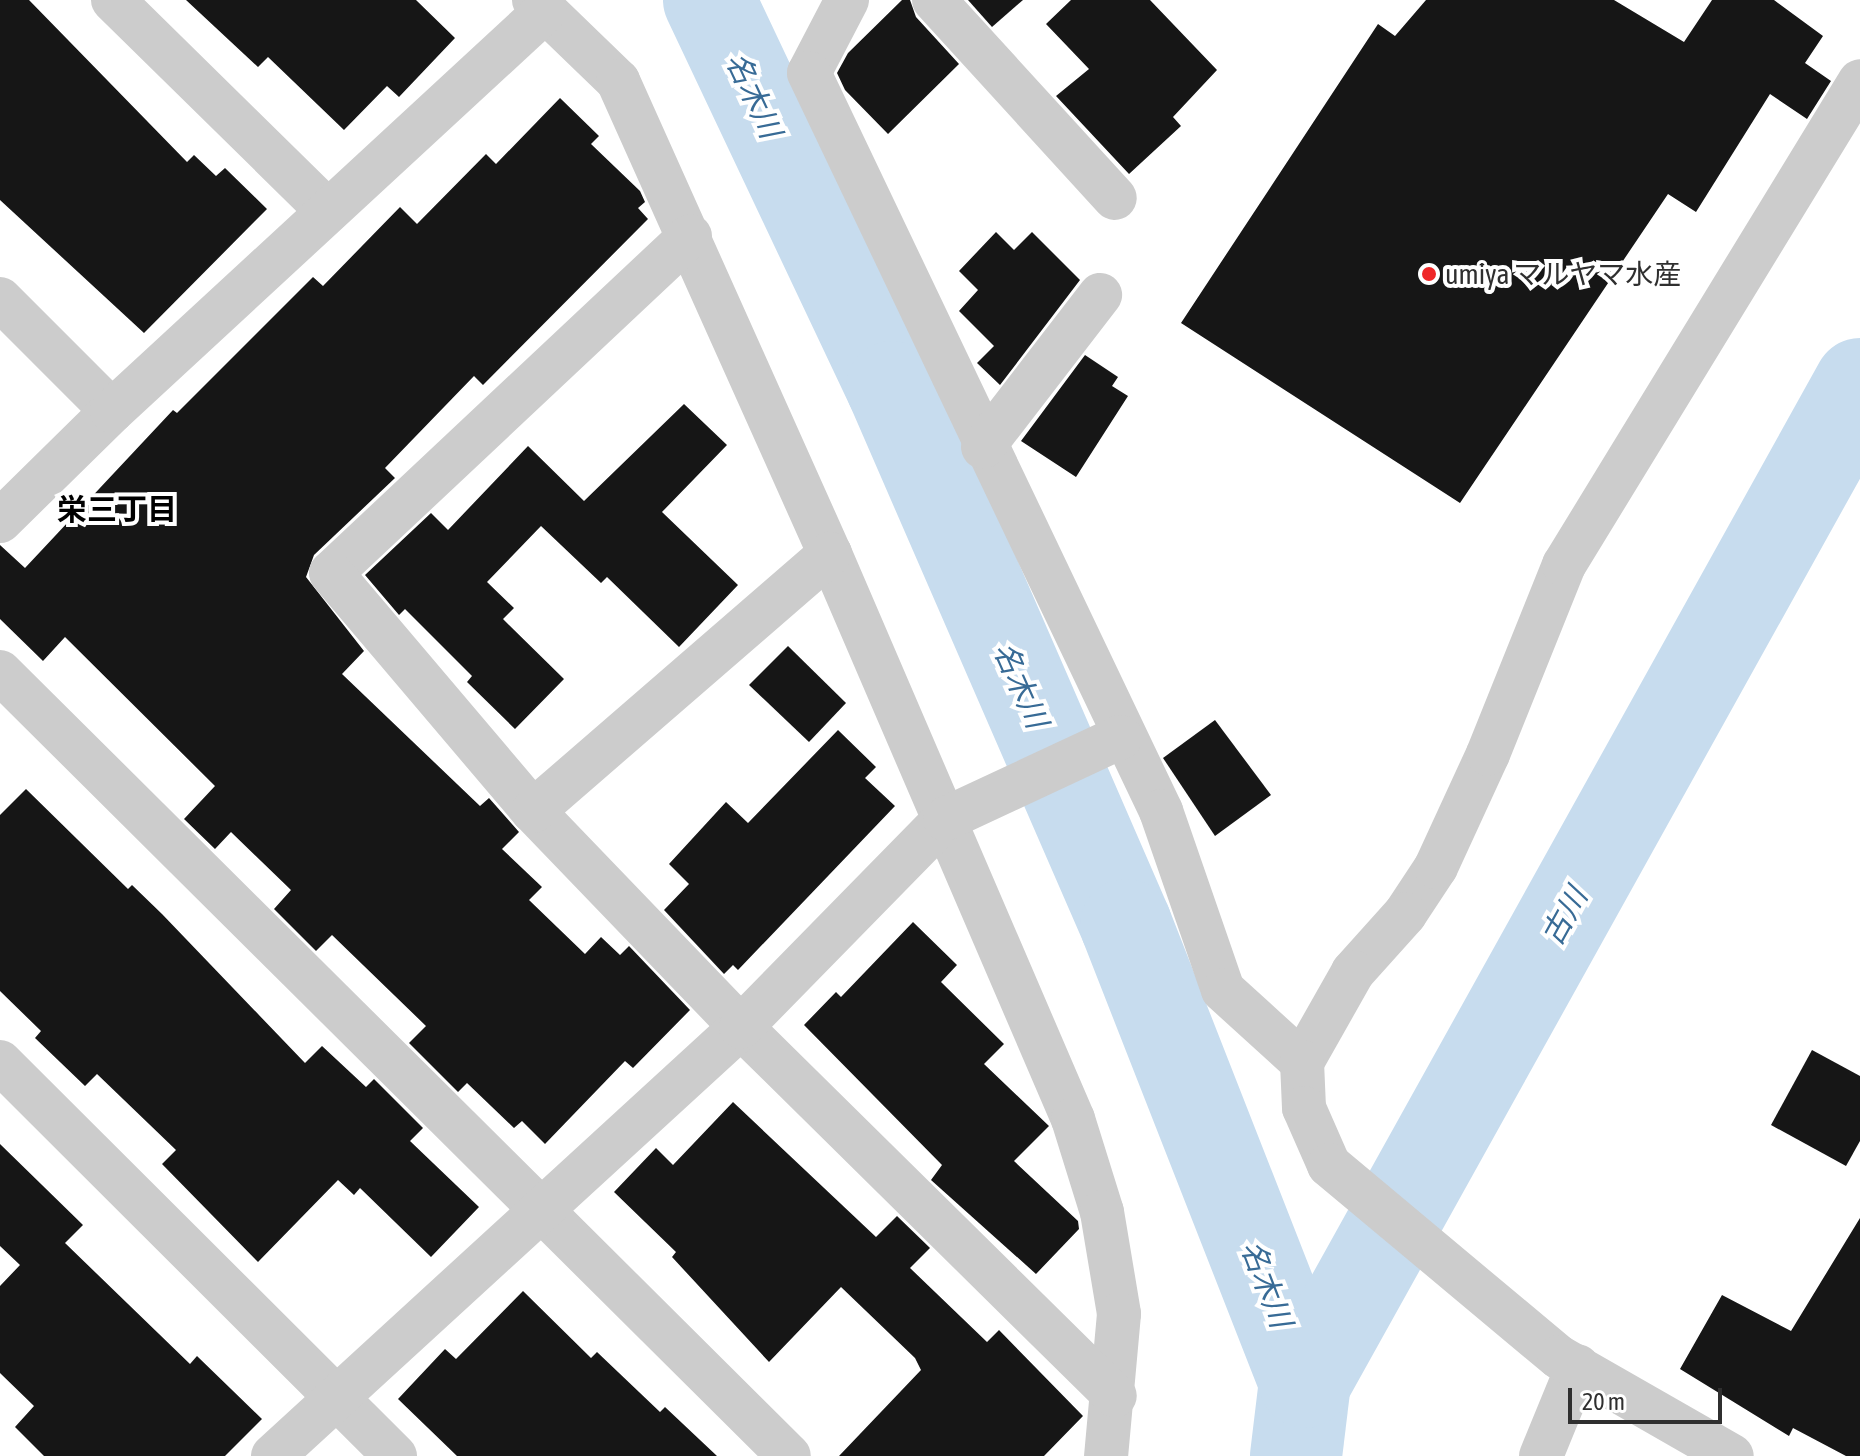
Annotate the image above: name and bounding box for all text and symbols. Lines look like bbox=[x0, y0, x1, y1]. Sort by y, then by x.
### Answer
water label: 名木川 bbox=[719, 47, 789, 143]
place label: umiya マルヤマ水産 bbox=[1445, 257, 1681, 291]
marker: umiya マルヤマ水産 bbox=[1420, 265, 1438, 283]
district label: 栄三丁目 bbox=[57, 491, 177, 527]
water label: 名木川 bbox=[986, 637, 1056, 733]
water label: 古川 bbox=[1534, 881, 1594, 951]
water label: 名木川 bbox=[1234, 1236, 1300, 1332]
scale bar bbox=[1572, 1372, 1726, 1422]
text: 20 m bbox=[1582, 1388, 1625, 1415]

